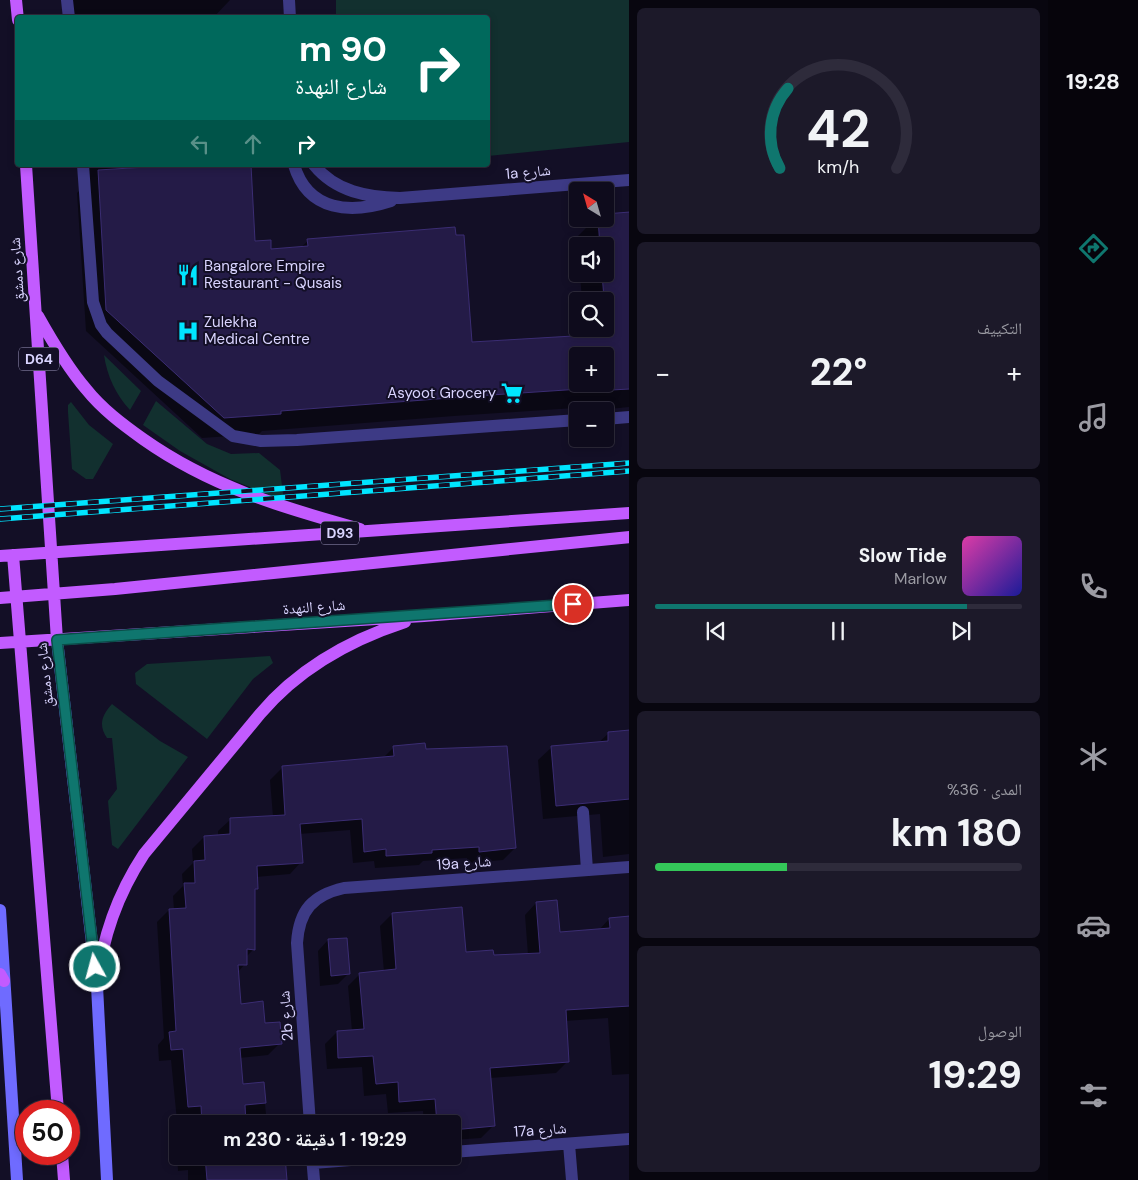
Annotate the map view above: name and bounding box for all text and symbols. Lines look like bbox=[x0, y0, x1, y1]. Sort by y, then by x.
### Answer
text: 90 m bbox=[299, 26, 387, 72]
icon: right bbox=[405, 35, 470, 100]
text: 19:28 bbox=[1066, 67, 1120, 96]
text: شارع النهدة bbox=[295, 72, 387, 101]
text: 42 bbox=[807, 95, 870, 163]
icon: left bbox=[186, 130, 214, 158]
icon: ahead bbox=[239, 130, 267, 158]
icon: right bbox=[292, 130, 320, 158]
text: km/h bbox=[817, 155, 860, 179]
street label: 1a شارع bbox=[505, 160, 552, 184]
north arrow bbox=[569, 182, 614, 228]
map controls bbox=[569, 182, 614, 447]
icon: directions bbox=[1076, 231, 1111, 266]
street label: شارع دمشق bbox=[5, 237, 29, 303]
button: sound bbox=[569, 237, 614, 282]
place label: Bangalore Empire Restaurant - Qusais bbox=[204, 256, 342, 293]
restaurant icon: Bangalore Empire Restaurant - Qusais bbox=[175, 262, 201, 288]
button: search bbox=[569, 292, 614, 337]
place label: Zulekha Medical Centre bbox=[204, 312, 310, 349]
hospital icon: Zulekha Medical Centre bbox=[175, 318, 201, 344]
text: التكييف bbox=[977, 318, 1022, 339]
button: + bbox=[569, 347, 614, 392]
text: 22° bbox=[810, 347, 867, 397]
road number: D64 bbox=[19, 348, 59, 370]
text: − bbox=[655, 355, 670, 392]
text: + bbox=[1007, 355, 1022, 392]
supermarket icon: Asyoot Grocery bbox=[499, 380, 525, 406]
place label: Asyoot Grocery bbox=[387, 383, 497, 403]
icon: music bbox=[1076, 400, 1111, 435]
button: − bbox=[569, 402, 614, 447]
road number: D93 bbox=[321, 522, 359, 544]
text: Slow Tide bbox=[859, 543, 947, 568]
text: Marlow bbox=[894, 568, 947, 589]
icon: phone bbox=[1076, 569, 1111, 604]
pin bbox=[552, 583, 594, 625]
icon: arrive bbox=[559, 590, 587, 618]
street label: شارع النهدة bbox=[282, 595, 346, 619]
icon: previous bbox=[702, 617, 730, 645]
icon: pause bbox=[824, 617, 852, 645]
icon: next bbox=[947, 617, 975, 645]
street label: شارع دمشق bbox=[32, 641, 58, 708]
icon: climate bbox=[1076, 739, 1111, 774]
text: المدى · 36% bbox=[947, 779, 1022, 800]
text: 180 km bbox=[891, 808, 1022, 858]
street label: 19a شارع bbox=[436, 851, 492, 875]
icon: car bbox=[1076, 908, 1111, 943]
position arrow bbox=[68, 940, 120, 992]
street label: 2b شارع bbox=[274, 990, 298, 1042]
text: الوصول bbox=[978, 1021, 1022, 1042]
text: 19:29 bbox=[928, 1050, 1022, 1100]
icon: filters bbox=[1076, 1078, 1111, 1113]
speed limit sign: 50 bbox=[15, 1100, 80, 1165]
street label: 17a شارع bbox=[513, 1118, 567, 1142]
text: 19:29 · 1 دقيقة · 230 m bbox=[223, 1127, 407, 1152]

